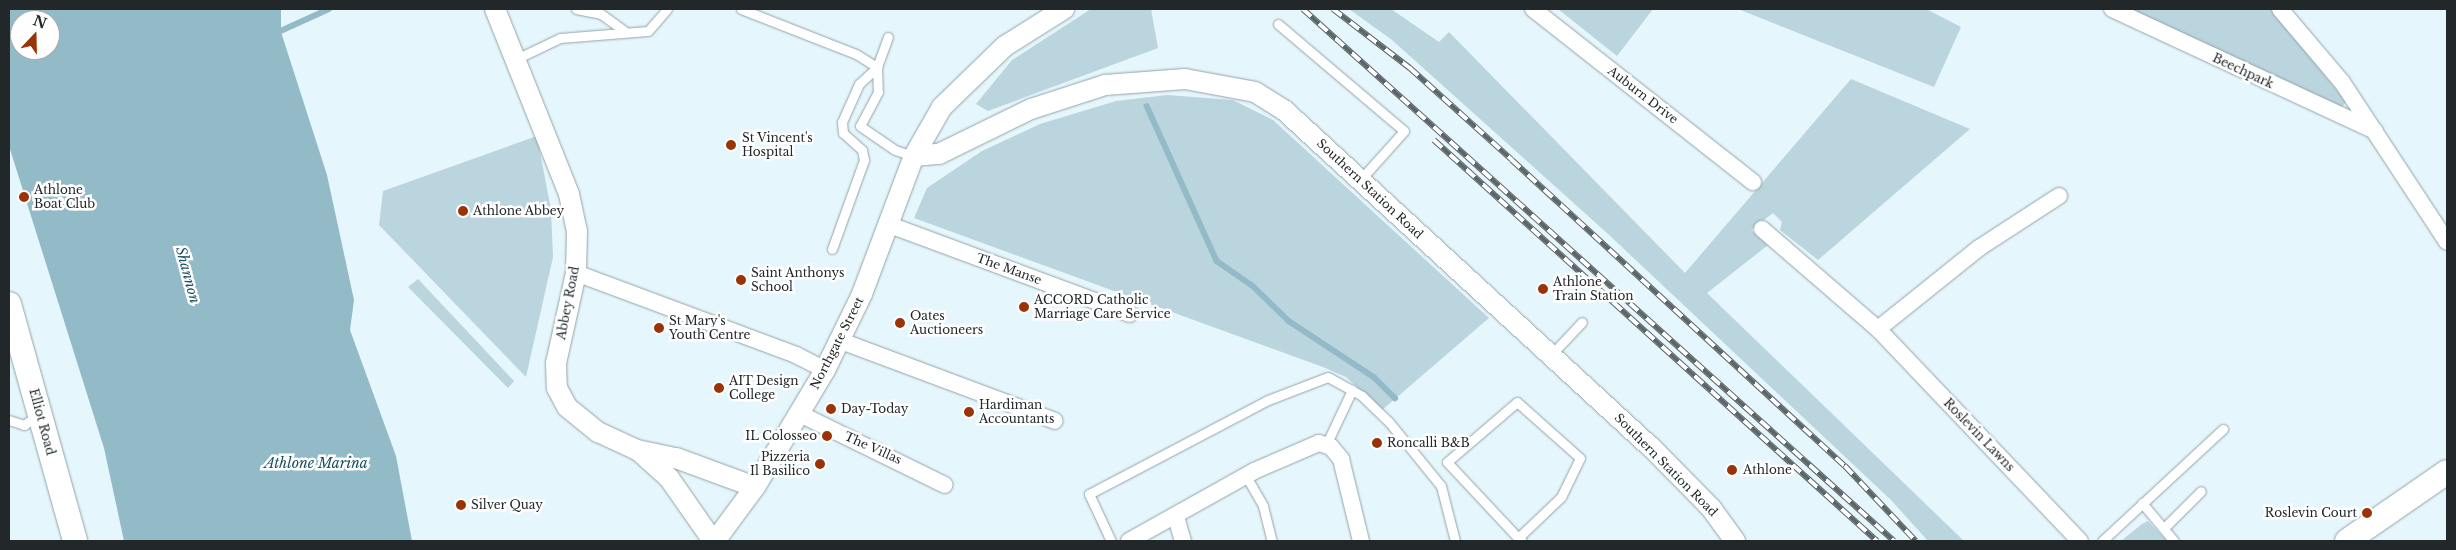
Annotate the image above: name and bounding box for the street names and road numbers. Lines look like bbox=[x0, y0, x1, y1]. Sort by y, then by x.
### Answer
street label: Beechpark bbox=[2210, 51, 2276, 91]
street label: Auburn Drive bbox=[1605, 63, 1681, 127]
street label: Southern Station Road bbox=[1314, 136, 1426, 242]
street label: The Manse bbox=[974, 251, 1044, 287]
street label: Abbey Road bbox=[554, 265, 582, 341]
street label: Northgate Street bbox=[808, 294, 866, 392]
street label: Elliot Road bbox=[26, 387, 58, 457]
street label: Roslevin Lawns bbox=[1941, 396, 2017, 474]
street label: Southern Station Road bbox=[1612, 411, 1720, 519]
street label: The Villas bbox=[842, 429, 904, 467]

